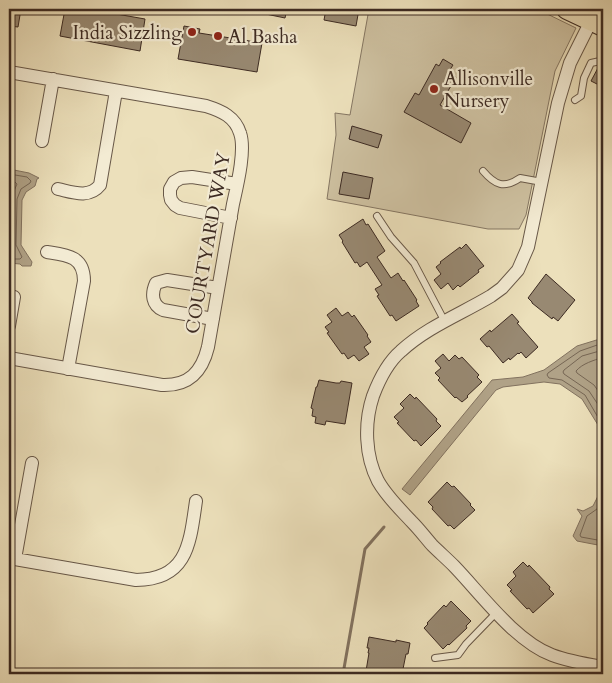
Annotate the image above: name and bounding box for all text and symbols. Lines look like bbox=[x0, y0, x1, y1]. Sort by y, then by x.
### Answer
place label: India Sizzling bbox=[72, 20, 182, 46]
place label: Al Basha bbox=[228, 24, 298, 50]
marker: India Sizzling bbox=[186, 26, 198, 38]
marker: Al Basha bbox=[212, 30, 224, 42]
place label: Allisonville Nursery bbox=[444, 66, 533, 114]
marker: Allisonville Nursery bbox=[428, 83, 440, 95]
street label: COURTYARD WAY bbox=[179, 150, 237, 336]

